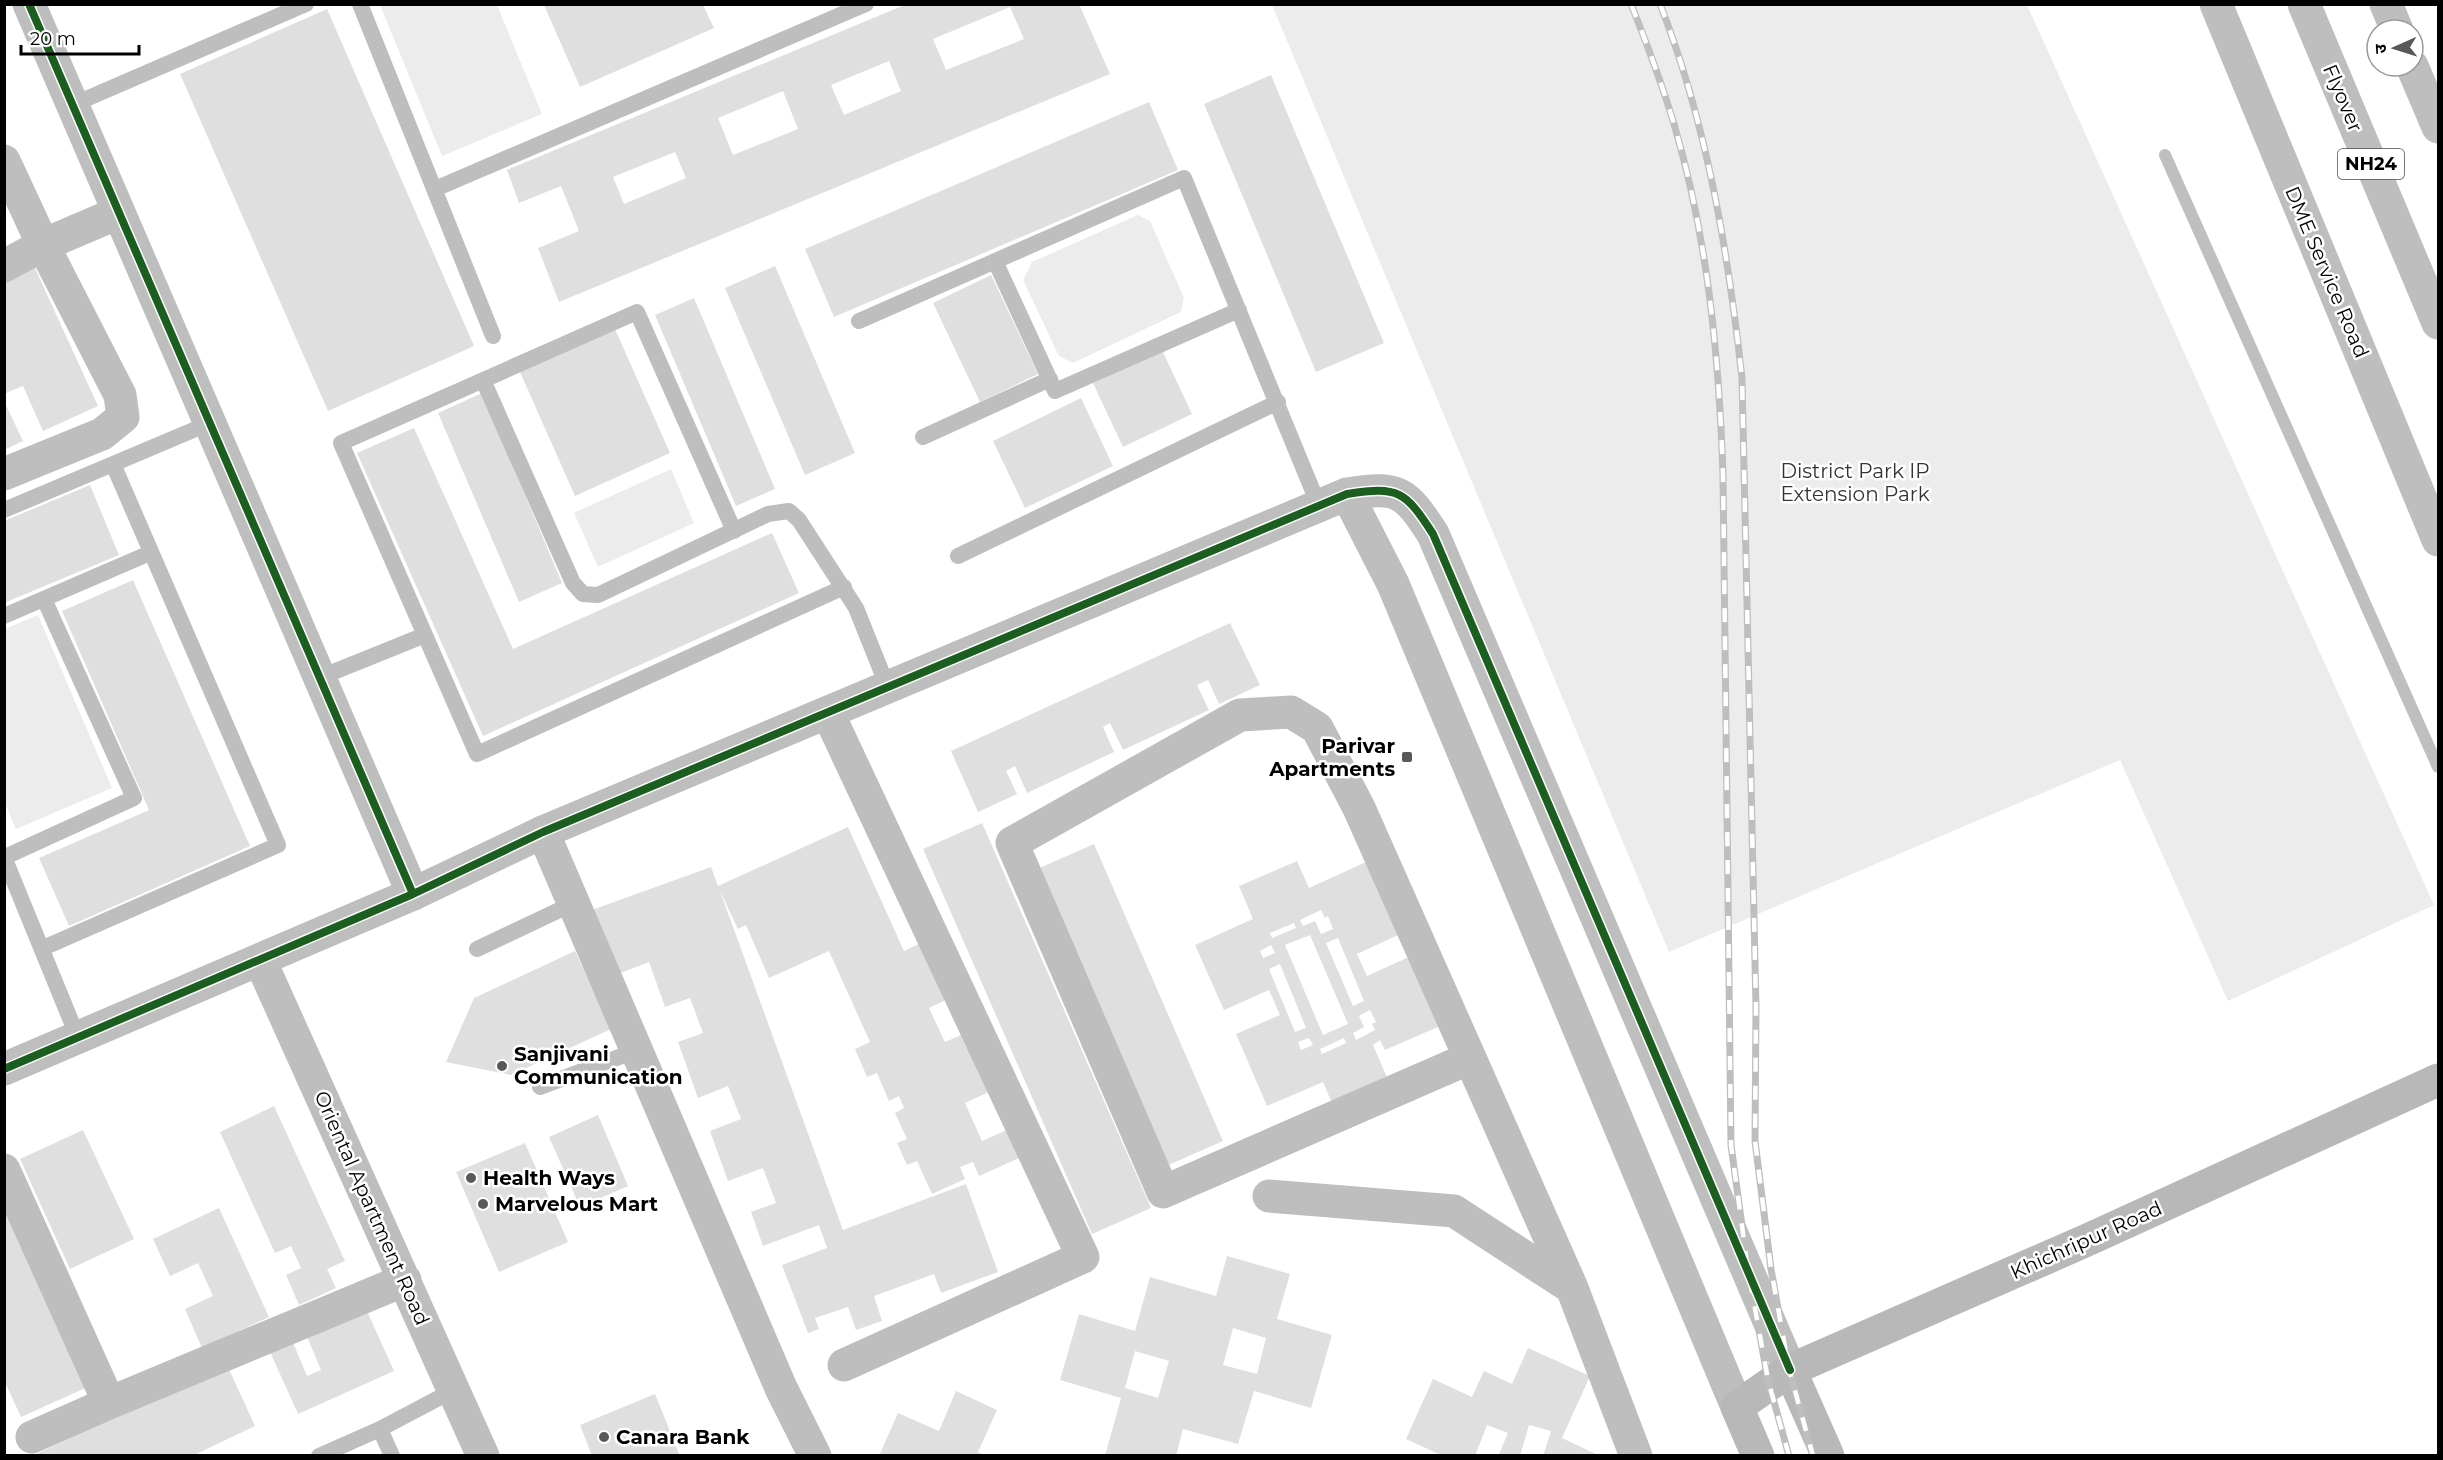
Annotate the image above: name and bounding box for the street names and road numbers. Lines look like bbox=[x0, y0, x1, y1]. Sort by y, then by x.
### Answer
street label: Flyover bbox=[2318, 60, 2368, 136]
road number: NH24 bbox=[2338, 149, 2404, 179]
street label: DME Service Road bbox=[2280, 183, 2374, 361]
street label: Oriental Apartment Road bbox=[309, 1087, 435, 1329]
street label: Khichripur Road bbox=[2006, 1196, 2166, 1284]

